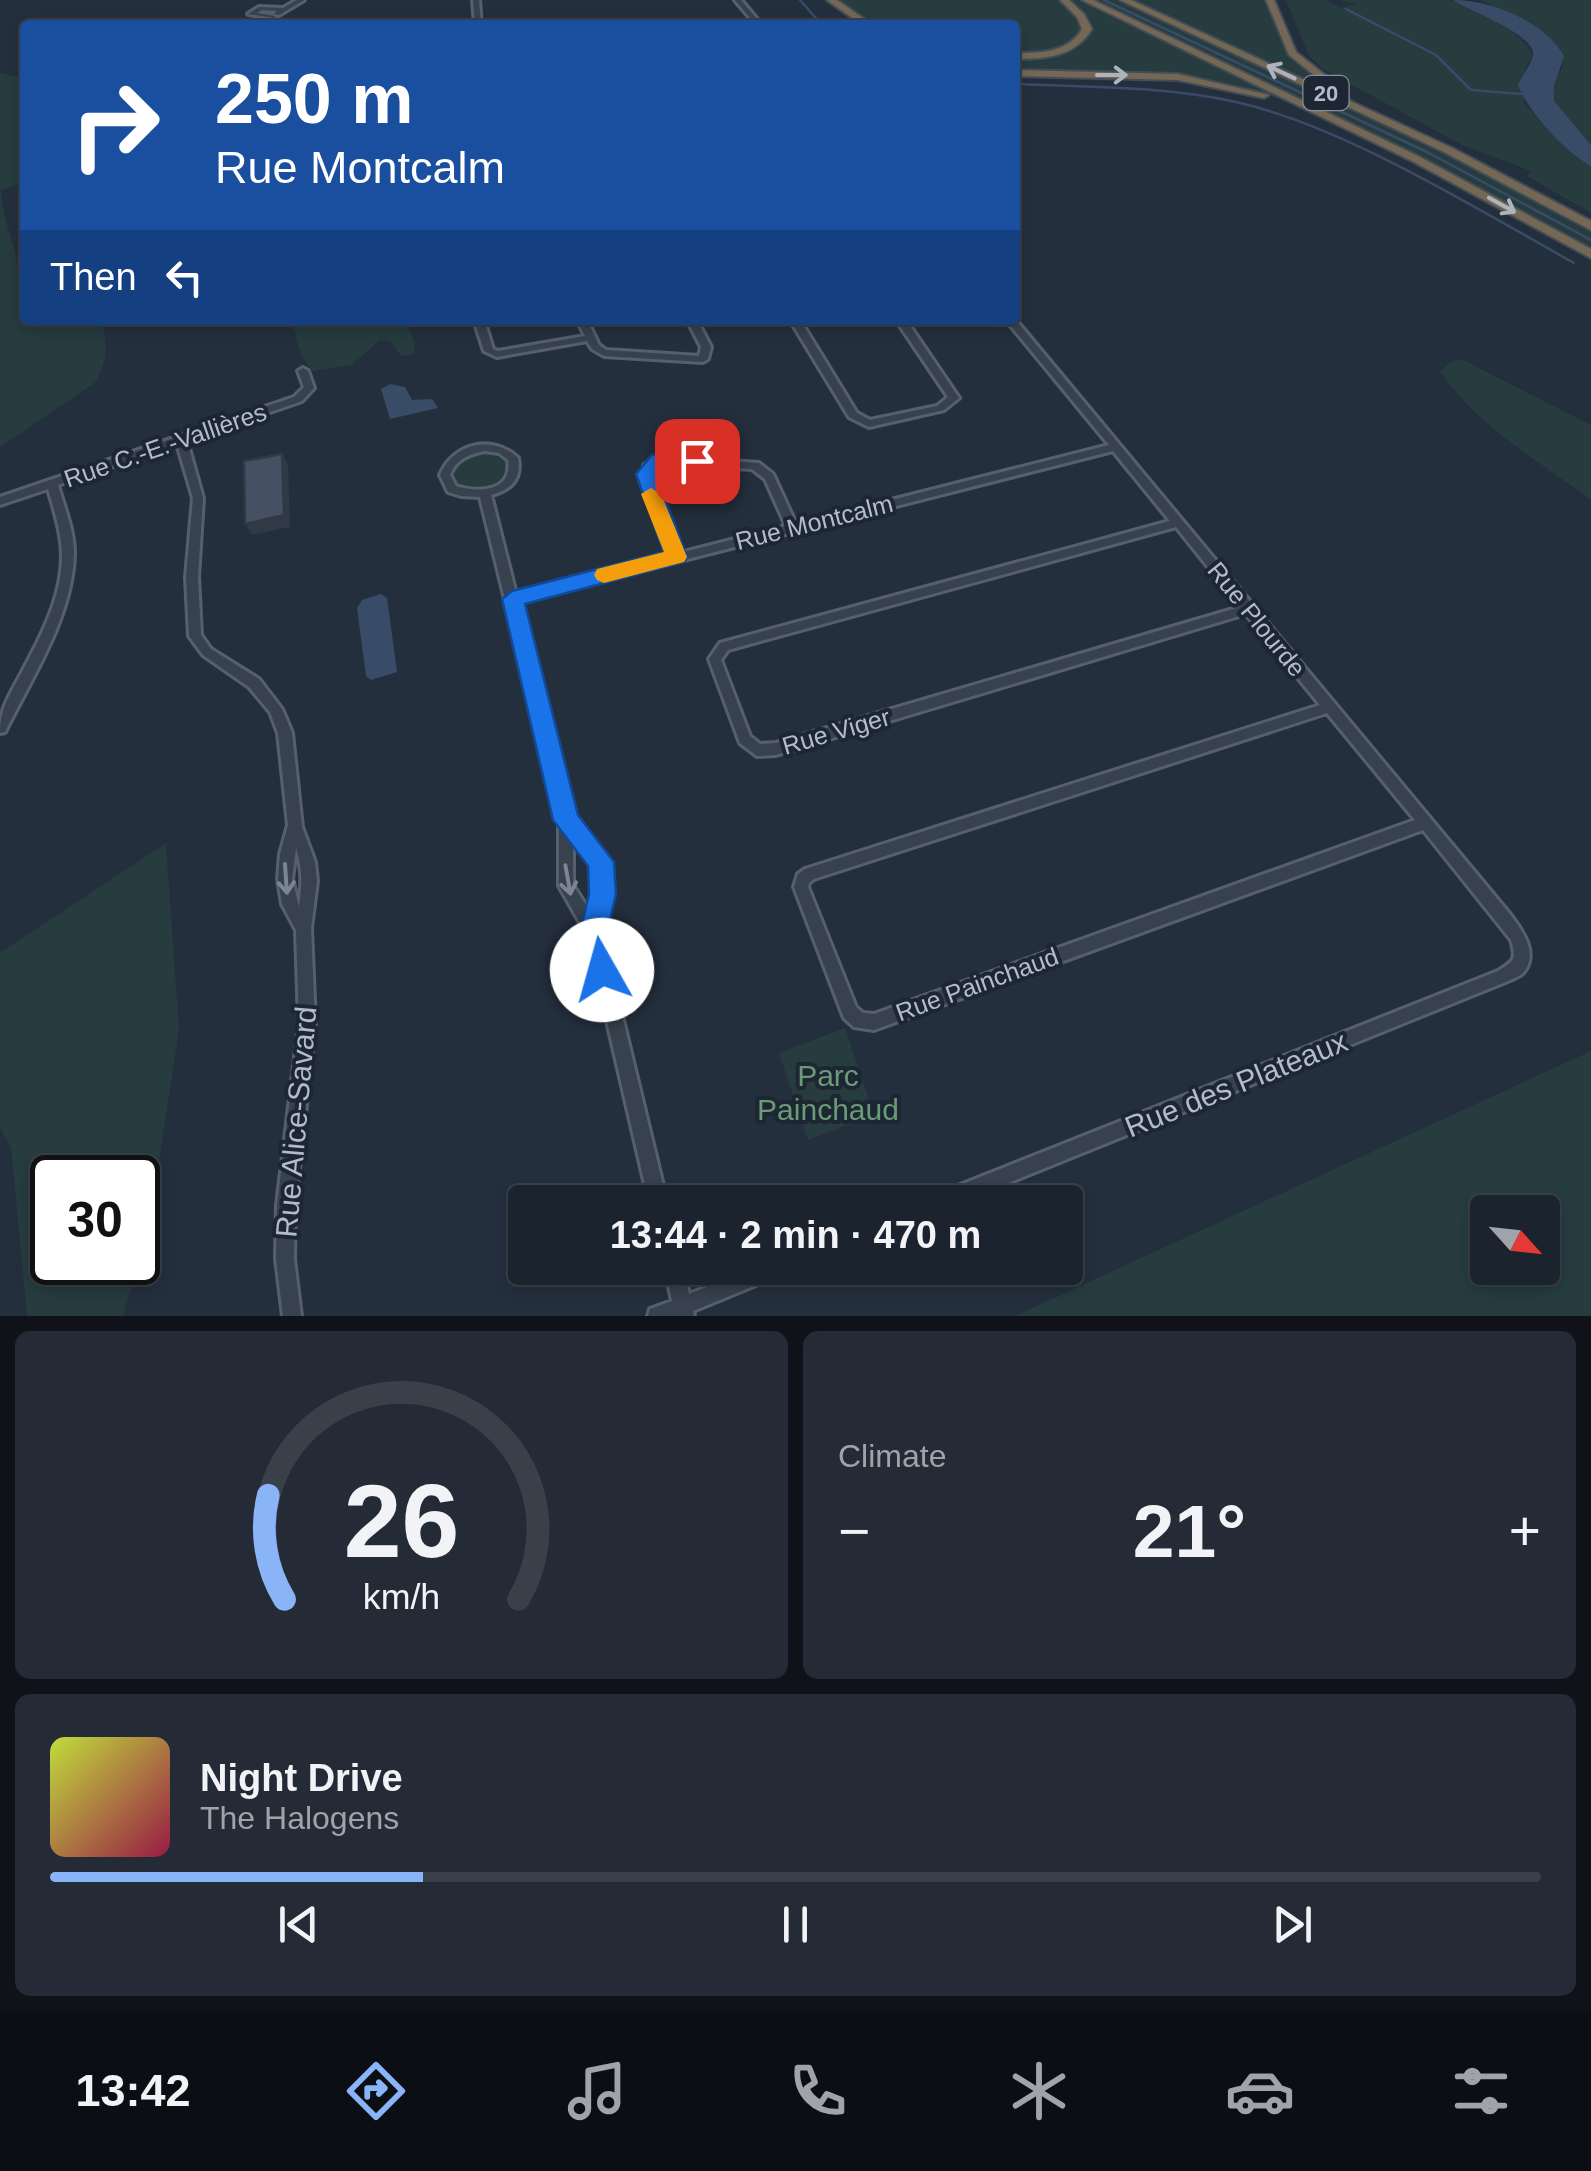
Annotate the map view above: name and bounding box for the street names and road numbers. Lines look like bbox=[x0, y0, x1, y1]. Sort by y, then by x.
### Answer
road number: 20 bbox=[1304, 76, 1348, 110]
street label: Rue C.-E.-Vallières bbox=[60, 397, 270, 493]
street label: Rue Montcalm bbox=[732, 489, 896, 555]
street label: Rue Plourde bbox=[1202, 556, 1312, 682]
street label: Rue Viger bbox=[779, 702, 893, 760]
street label: Rue Painchaud bbox=[892, 942, 1062, 1026]
street label: Rue Alice-Savard bbox=[269, 1005, 323, 1239]
street label: Rue des Plateaux bbox=[1120, 1024, 1352, 1144]

